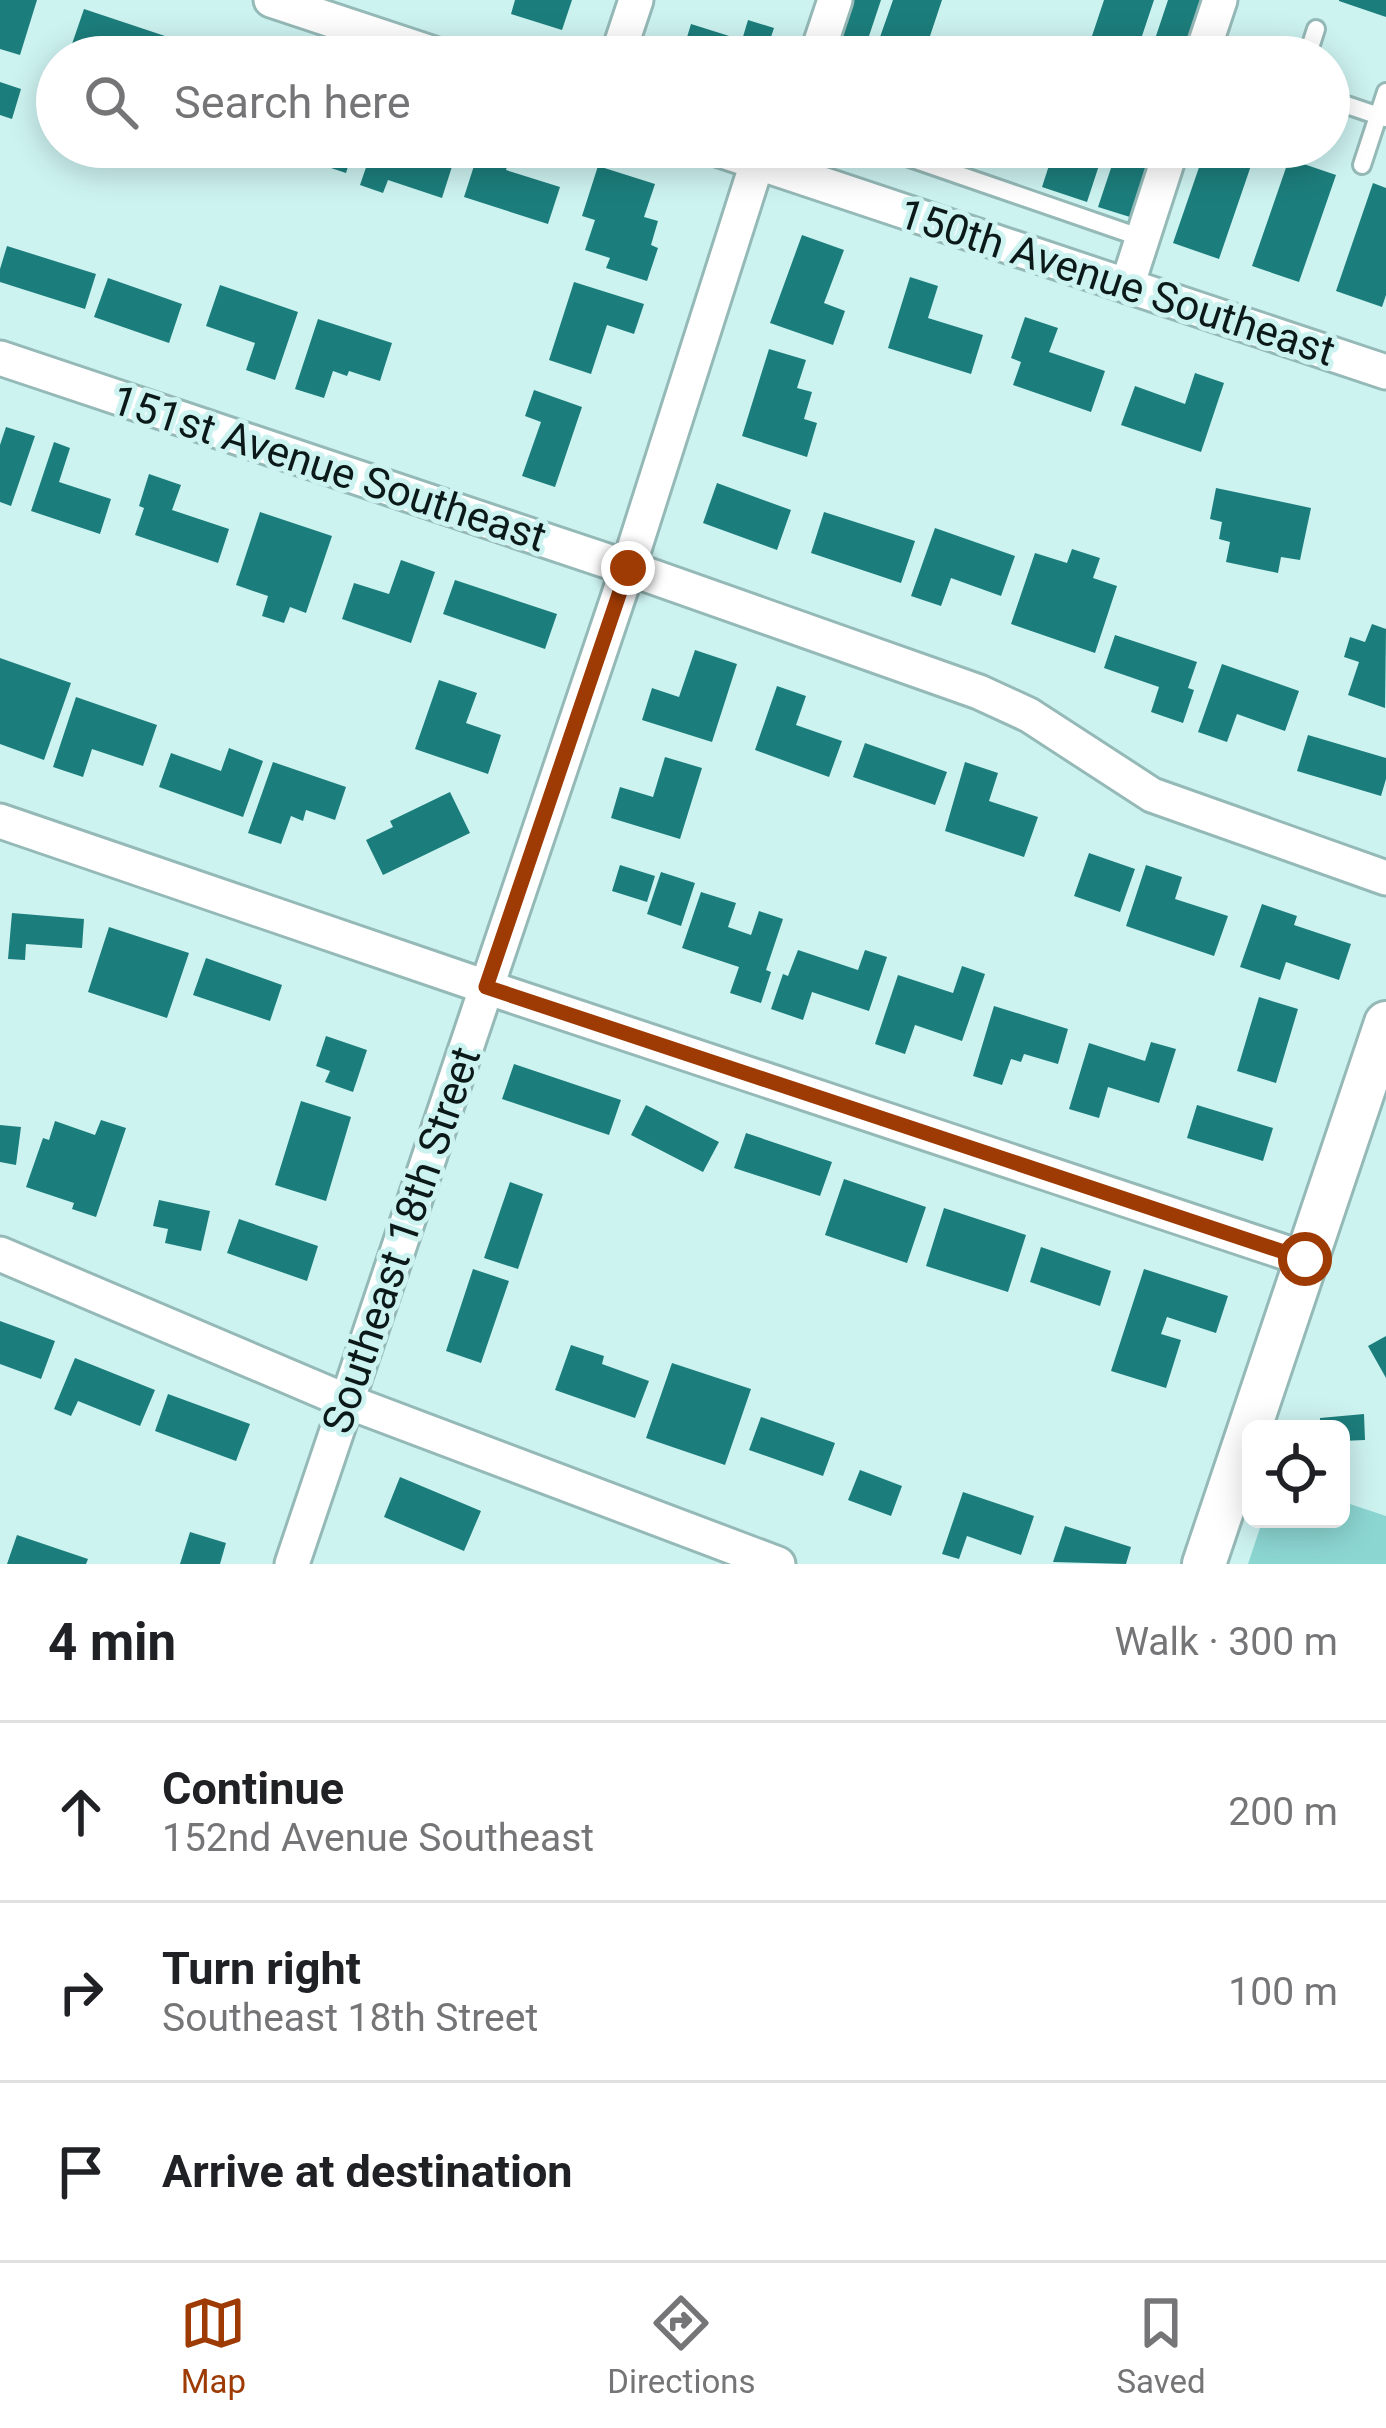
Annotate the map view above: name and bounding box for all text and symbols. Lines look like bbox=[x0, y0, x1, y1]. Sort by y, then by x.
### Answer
search box bbox=[36, 36, 1350, 168]
icon: search bbox=[78, 69, 144, 135]
text: Search here bbox=[174, 76, 411, 129]
street label: 150th Avenue Southeast bbox=[893, 188, 1341, 376]
street label: 151st Avenue Southeast bbox=[106, 375, 552, 561]
route end bbox=[601, 541, 655, 595]
street label: Southeast 18th Street bbox=[312, 1040, 490, 1440]
route start bbox=[1278, 1232, 1332, 1286]
map controls bbox=[1242, 1420, 1350, 1528]
button: locate bbox=[1242, 1420, 1350, 1528]
text: 4 min bbox=[48, 1613, 176, 1672]
text: Walk · 300 m bbox=[1114, 1619, 1338, 1665]
text: Continue bbox=[162, 1762, 344, 1815]
icon: ahead bbox=[48, 1779, 114, 1845]
text: 200 m bbox=[1228, 1789, 1338, 1835]
text: 152nd Avenue Southeast bbox=[162, 1815, 594, 1861]
text: Turn right bbox=[162, 1942, 361, 1995]
icon: right bbox=[48, 1959, 114, 2025]
text: 100 m bbox=[1228, 1969, 1338, 2015]
text: Southeast 18th Street bbox=[162, 1995, 538, 2041]
icon: arrive bbox=[48, 2139, 114, 2205]
text: Arrive at destination bbox=[162, 2145, 573, 2198]
tab: Map bbox=[180, 2290, 246, 2401]
tab: Directions bbox=[607, 2290, 756, 2401]
tab: Saved bbox=[1116, 2290, 1206, 2401]

